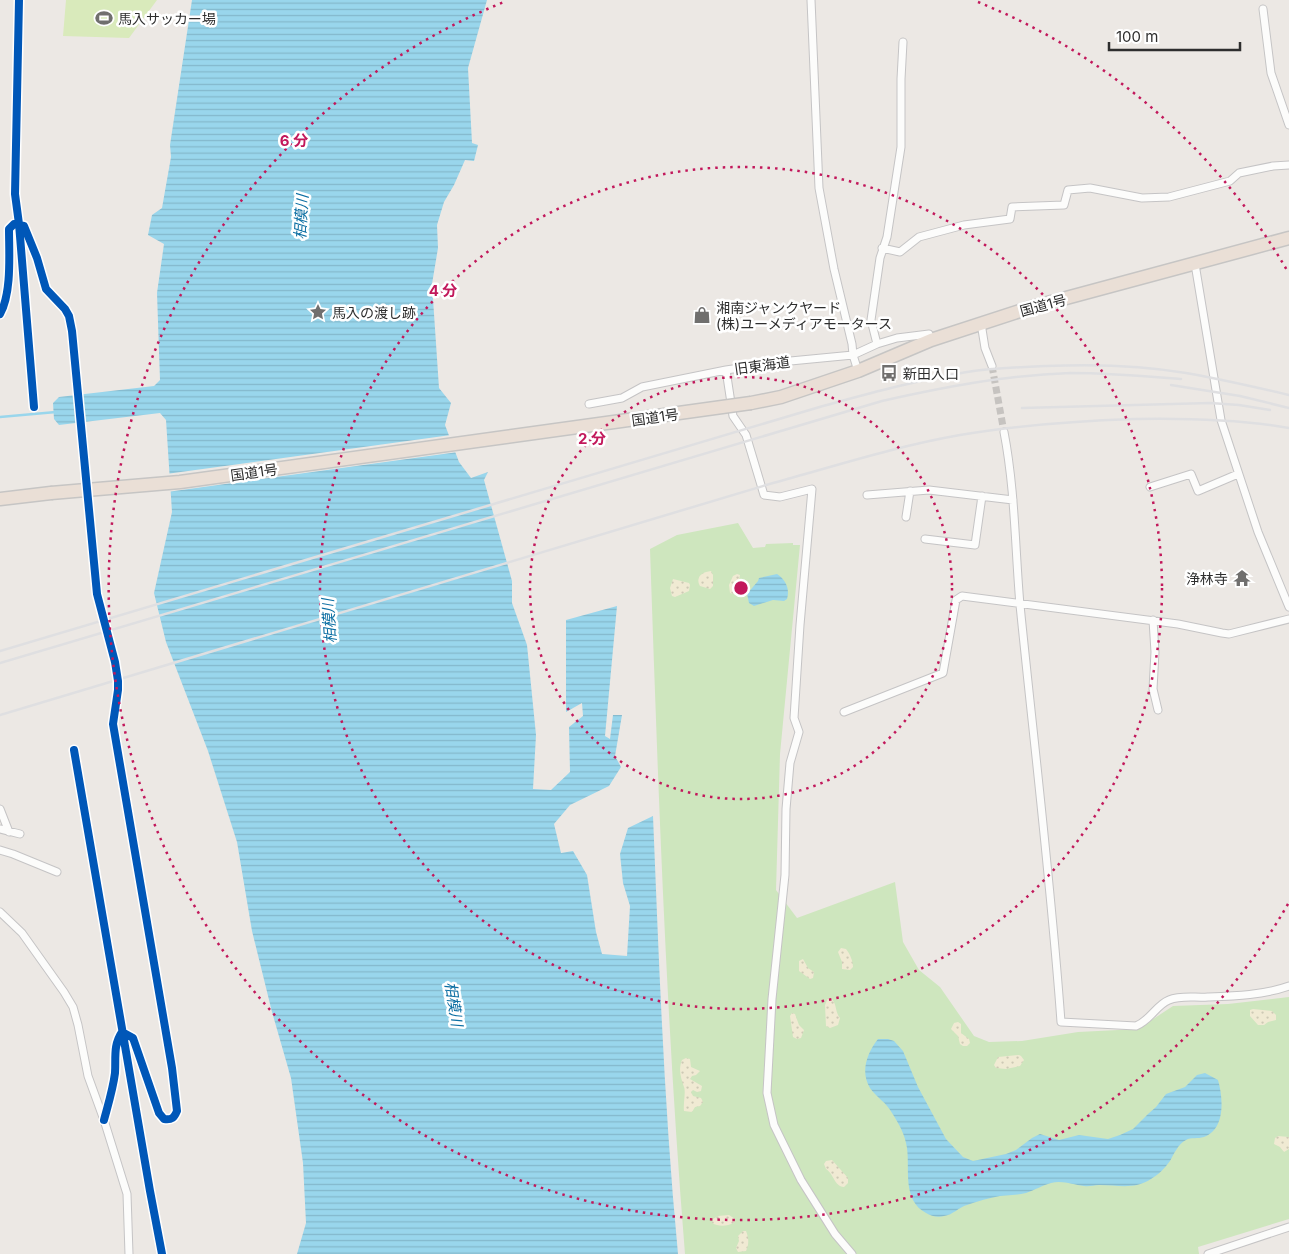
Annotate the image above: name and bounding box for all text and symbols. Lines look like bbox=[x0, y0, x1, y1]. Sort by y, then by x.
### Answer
sports icon: 馬入サッカー場 bbox=[94, 8, 114, 28]
place label: 馬入サッカー場 bbox=[118, 10, 216, 27]
scale bar bbox=[1109, 20, 1240, 52]
text: 100 m bbox=[1116, 27, 1158, 46]
text: 6 分 bbox=[280, 131, 308, 150]
water label: 相模川 bbox=[290, 192, 312, 240]
text: 4 分 bbox=[429, 281, 457, 300]
street label: 国道1号 bbox=[1018, 291, 1068, 319]
place label: 湘南ジャンクヤード (株)ユーメディアモータース bbox=[716, 299, 892, 332]
place icon: 馬入の渡し跡 bbox=[308, 302, 328, 322]
place label: 馬入の渡し跡 bbox=[332, 304, 416, 321]
shop icon: 湘南ジャンクヤード (株)ユーメディアモータース bbox=[692, 305, 712, 325]
street label: 旧東海道 bbox=[733, 353, 791, 377]
bus stop icon: 新田入口 bbox=[879, 363, 899, 383]
place label: 新田入口 bbox=[903, 365, 959, 382]
street label: 国道1号 bbox=[630, 405, 680, 429]
text: 2 分 bbox=[578, 429, 606, 448]
street label: 国道1号 bbox=[229, 460, 279, 484]
temple icon: 浄林寺 bbox=[1232, 568, 1252, 588]
place label: 浄林寺 bbox=[1186, 570, 1228, 587]
centre of rings bbox=[732, 579, 750, 597]
water label: 相模川 bbox=[318, 596, 340, 644]
water label: 相模川 bbox=[441, 980, 467, 1030]

